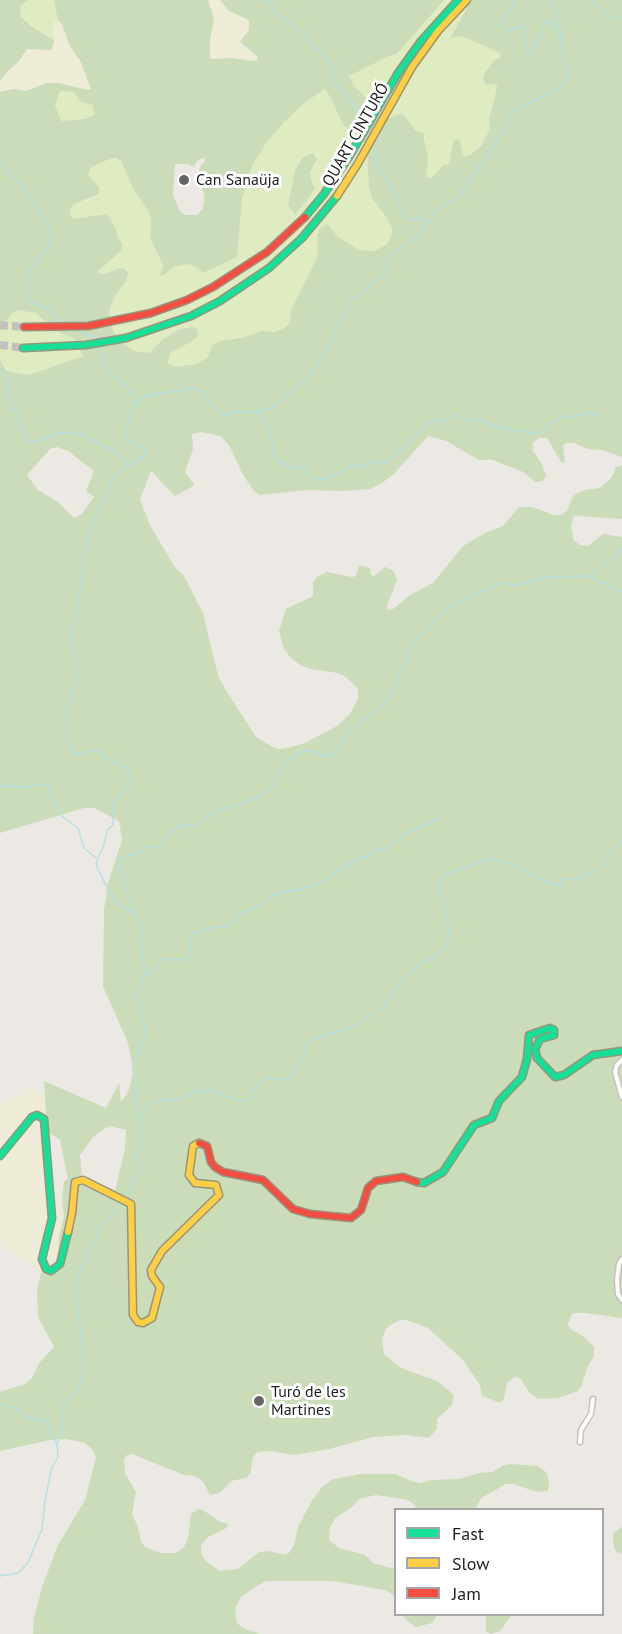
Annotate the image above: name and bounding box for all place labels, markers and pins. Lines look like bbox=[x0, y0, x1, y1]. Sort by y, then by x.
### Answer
place label: Can Sanaüja bbox=[196, 170, 280, 190]
marker: Can Sanaüja bbox=[177, 173, 191, 187]
place label: Turó de les Martines bbox=[271, 1382, 346, 1420]
marker: Turó de les Martines bbox=[252, 1394, 266, 1408]

